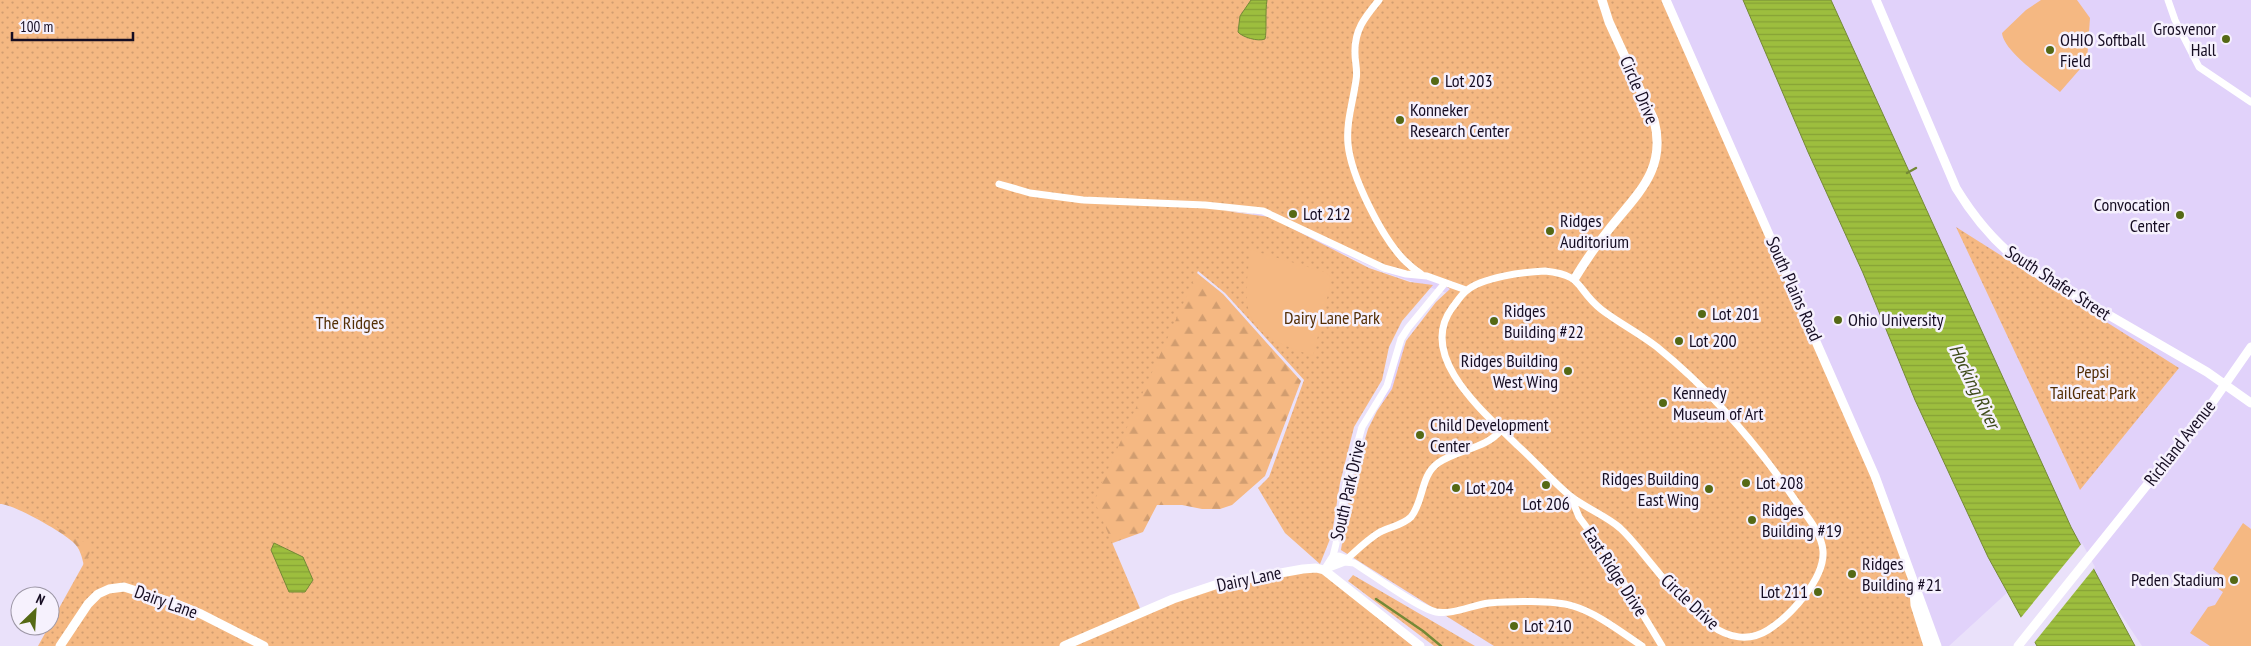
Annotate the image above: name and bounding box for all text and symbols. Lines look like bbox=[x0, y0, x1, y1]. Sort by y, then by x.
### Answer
scale bar bbox=[12, 10, 134, 42]
text: 100 m bbox=[20, 17, 53, 36]
place label: Grosvenor Hall bbox=[2153, 17, 2217, 61]
place label: OHIO Softball Field bbox=[2060, 28, 2146, 72]
marker: Grosvenor Hall bbox=[2220, 33, 2232, 45]
marker: OHIO Softball Field bbox=[2044, 44, 2056, 56]
street label: Circle Drive bbox=[1615, 52, 1664, 127]
place label: Lot 203 bbox=[1445, 69, 1493, 92]
marker: Lot 203 bbox=[1429, 75, 1441, 87]
place label: Konneker Research Center bbox=[1410, 98, 1509, 142]
marker: Konneker Research Center bbox=[1394, 114, 1406, 126]
place label: Convocation Center bbox=[2094, 193, 2170, 237]
place label: Lot 212 bbox=[1303, 202, 1351, 225]
marker: Lot 212 bbox=[1287, 208, 1299, 220]
place label: Ridges Auditorium bbox=[1560, 209, 1629, 253]
marker: Convocation Center bbox=[2174, 209, 2186, 221]
marker: Ridges Auditorium bbox=[1544, 225, 1556, 237]
street label: South Plains Road bbox=[1761, 233, 1828, 345]
street label: South Shafer Street bbox=[2001, 240, 2115, 325]
place label: Ridges Building #22 bbox=[1504, 299, 1584, 343]
place label: Lot 201 bbox=[1712, 302, 1760, 325]
park label: Dairy Lane Park bbox=[1284, 306, 1380, 329]
marker: Lot 201 bbox=[1696, 308, 1708, 320]
place label: Ohio University bbox=[1848, 308, 1944, 331]
park label: The Ridges bbox=[316, 311, 384, 334]
marker: Ohio University bbox=[1832, 314, 1844, 326]
marker: Ridges Building #22 bbox=[1488, 315, 1500, 327]
place label: Lot 200 bbox=[1689, 329, 1737, 352]
marker: Lot 200 bbox=[1673, 335, 1685, 347]
water label: Hocking River bbox=[1944, 340, 2007, 435]
place label: Ridges Building West Wing bbox=[1461, 349, 1558, 393]
park label: Pepsi TailGreat Park bbox=[2050, 360, 2136, 404]
marker: Ridges Building West Wing bbox=[1562, 365, 1574, 377]
place label: Kennedy Museum of Art bbox=[1673, 381, 1764, 425]
street label: Richland Avenue bbox=[2139, 395, 2220, 490]
marker: Kennedy Museum of Art bbox=[1657, 397, 1669, 409]
place label: Child Development Center bbox=[1430, 413, 1549, 457]
marker: Child Development Center bbox=[1414, 429, 1426, 441]
street label: South Park Drive bbox=[1325, 437, 1370, 543]
place label: Ridges Building East Wing bbox=[1602, 467, 1699, 511]
place label: Lot 208 bbox=[1756, 471, 1804, 494]
place label: Lot 204 bbox=[1466, 476, 1514, 499]
marker: Lot 208 bbox=[1740, 477, 1752, 489]
marker: Lot 206 bbox=[1540, 479, 1552, 491]
marker: Lot 204 bbox=[1450, 482, 1462, 494]
marker: Ridges Building East Wing bbox=[1703, 483, 1715, 495]
place label: Lot 206 bbox=[1522, 492, 1570, 515]
place label: Ridges Building #19 bbox=[1762, 498, 1842, 542]
marker: Ridges Building #19 bbox=[1746, 514, 1758, 526]
street label: East Ridge Drive bbox=[1578, 523, 1653, 621]
place label: Ridges Building #21 bbox=[1862, 552, 1942, 596]
street label: Dairy Lane bbox=[1215, 560, 1283, 597]
marker: Ridges Building #21 bbox=[1846, 568, 1858, 580]
place label: Peden Stadium bbox=[2131, 568, 2224, 591]
street label: Circle Drive bbox=[1656, 569, 1724, 634]
marker: Peden Stadium bbox=[2228, 574, 2240, 586]
street label: Dairy Lane bbox=[132, 580, 201, 624]
place label: Lot 211 bbox=[1760, 580, 1808, 603]
north arrow bbox=[10, 586, 60, 636]
marker: Lot 211 bbox=[1812, 586, 1824, 598]
text: N bbox=[33, 589, 48, 609]
place label: Lot 210 bbox=[1524, 614, 1572, 637]
marker: Lot 210 bbox=[1508, 620, 1520, 632]

